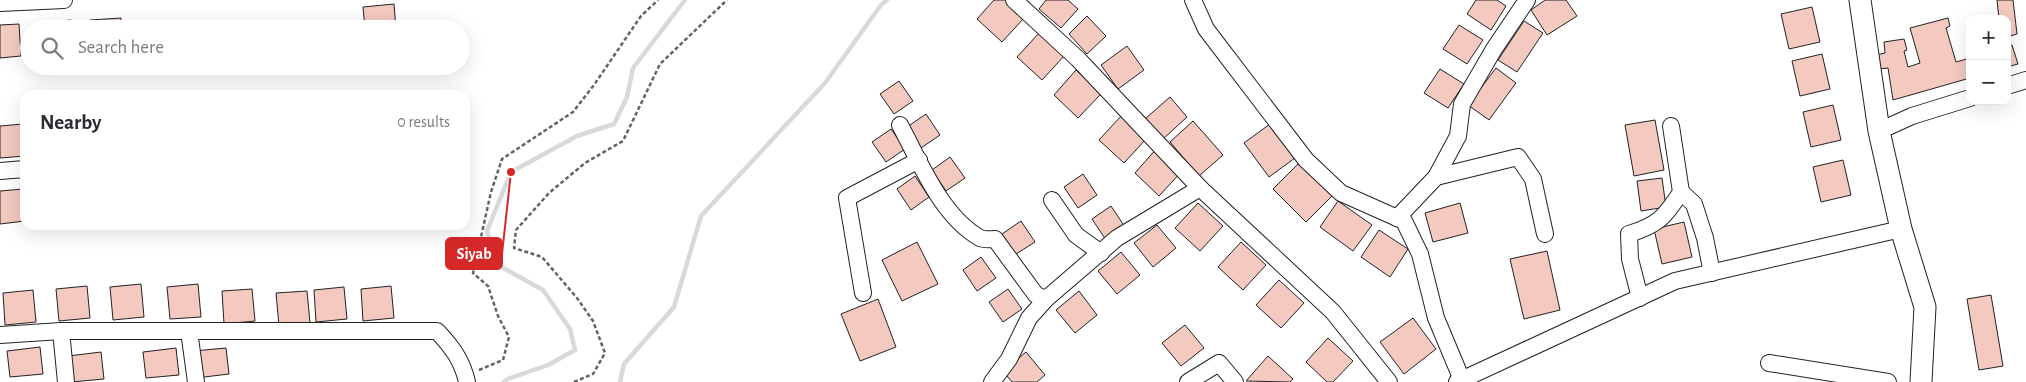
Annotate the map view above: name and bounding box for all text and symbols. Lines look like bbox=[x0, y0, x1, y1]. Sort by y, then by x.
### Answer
map controls bbox=[1966, 15, 2011, 105]
button: + bbox=[1966, 15, 2011, 60]
search box bbox=[20, 20, 470, 75]
icon: search bbox=[38, 34, 66, 62]
text: Search here bbox=[78, 38, 164, 57]
button: − bbox=[1966, 60, 2011, 105]
text: Nearby bbox=[40, 112, 101, 133]
text: 0 results bbox=[397, 114, 450, 130]
callout: Siyab bbox=[446, 238, 502, 269]
text: Siyab bbox=[456, 246, 492, 263]

